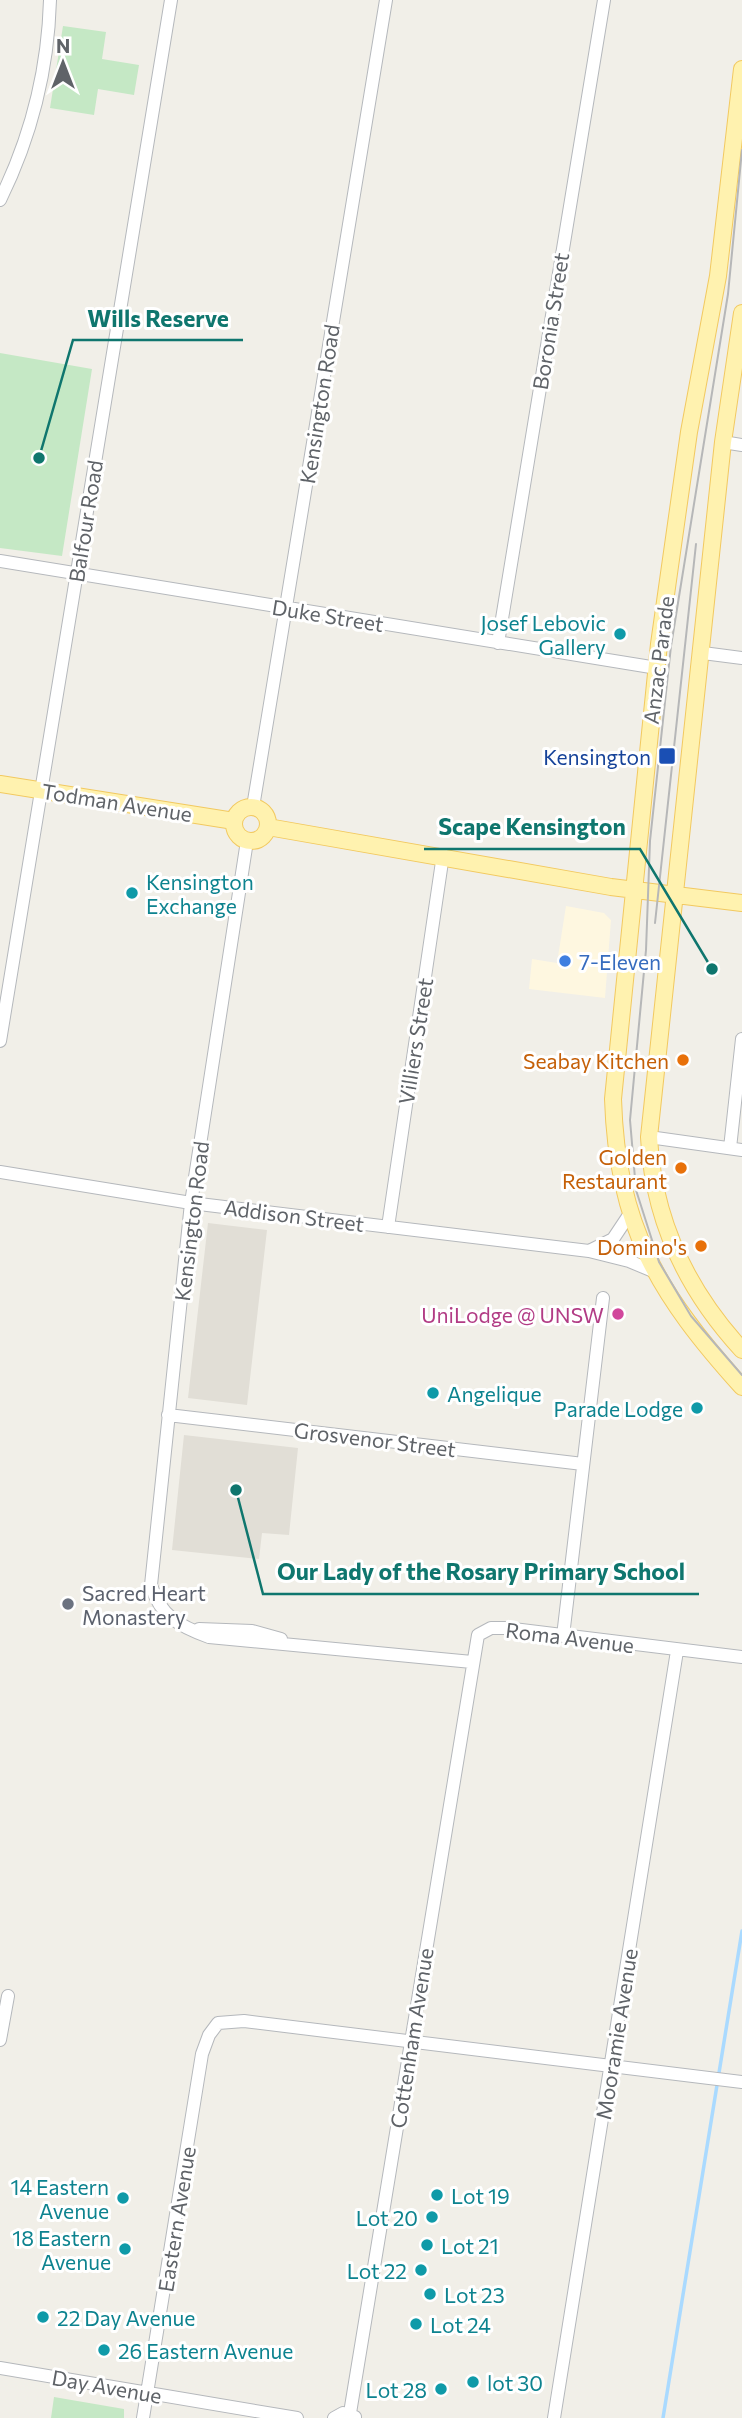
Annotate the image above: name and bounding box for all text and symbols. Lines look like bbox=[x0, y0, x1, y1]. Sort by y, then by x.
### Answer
north arrow bbox=[28, 28, 98, 98]
text: N bbox=[56, 34, 70, 57]
street label: Boronia Street bbox=[527, 251, 573, 391]
callout: Wills Reserve bbox=[73, 296, 243, 340]
text: Wills Reserve bbox=[87, 304, 229, 332]
street label: Kensington Road bbox=[294, 323, 344, 485]
street label: Balfour Road bbox=[63, 458, 107, 584]
street label: Duke Street bbox=[270, 594, 386, 636]
street label: Anzac Parade bbox=[638, 595, 678, 725]
place label: Josef Lebovic Gallery bbox=[481, 610, 606, 659]
marker: Josef Lebovic Gallery bbox=[612, 626, 628, 642]
place label: Kensington bbox=[543, 744, 651, 769]
marker: Kensington bbox=[657, 746, 677, 766]
street label: Todman Avenue bbox=[40, 778, 194, 826]
callout: Scape Kensington bbox=[424, 805, 640, 849]
text: Scape Kensington bbox=[438, 812, 626, 840]
place label: Kensington Exchange bbox=[146, 869, 254, 918]
marker: Kensington Exchange bbox=[124, 885, 140, 901]
place label: 7-Eleven bbox=[579, 949, 661, 974]
marker: 7-Eleven bbox=[557, 953, 573, 969]
street label: Villiers Street bbox=[393, 976, 437, 1106]
place label: Seabay Kitchen bbox=[523, 1048, 669, 1073]
marker: Seabay Kitchen bbox=[675, 1052, 691, 1068]
street label: Kensington Road bbox=[169, 1140, 213, 1302]
place label: Golden Restaurant bbox=[562, 1144, 667, 1193]
marker: Golden Restaurant bbox=[673, 1160, 689, 1176]
street label: Addison Street bbox=[222, 1194, 366, 1236]
place label: Domino's bbox=[597, 1234, 687, 1259]
marker: Domino's bbox=[693, 1238, 709, 1254]
place label: UniLodge @ UNSW bbox=[421, 1302, 604, 1327]
marker: UniLodge @ UNSW bbox=[610, 1306, 626, 1322]
place label: Angelique bbox=[447, 1381, 542, 1406]
marker: Angelique bbox=[425, 1385, 441, 1401]
place label: Parade Lodge bbox=[554, 1396, 683, 1421]
marker: Parade Lodge bbox=[689, 1400, 705, 1416]
street label: Grosvenor Street bbox=[293, 1417, 457, 1461]
callout: Our Lady of the Rosary Primary School bbox=[263, 1550, 699, 1594]
text: Our Lady of the Rosary Primary School bbox=[277, 1557, 685, 1585]
place label: Sacred Heart Monastery bbox=[82, 1580, 206, 1629]
marker: Sacred Heart Monastery bbox=[60, 1596, 76, 1612]
street label: Roma Avenue bbox=[504, 1617, 636, 1657]
street label: Cottenham Avenue bbox=[384, 1946, 438, 2130]
street label: Mooramie Avenue bbox=[590, 1947, 642, 2121]
street label: Eastern Avenue bbox=[152, 2144, 200, 2294]
place label: 14 Eastern Avenue bbox=[10, 2174, 109, 2223]
place label: Lot 19 bbox=[451, 2183, 510, 2208]
marker: Lot 19 bbox=[429, 2187, 445, 2203]
marker: 14 Eastern Avenue bbox=[115, 2190, 131, 2206]
place label: Lot 20 bbox=[356, 2205, 418, 2230]
marker: Lot 20 bbox=[424, 2209, 440, 2225]
place label: 18 Eastern Avenue bbox=[12, 2225, 111, 2274]
place label: Lot 21 bbox=[441, 2233, 499, 2258]
marker: Lot 21 bbox=[419, 2237, 435, 2253]
marker: 18 Eastern Avenue bbox=[117, 2241, 133, 2257]
place label: Lot 22 bbox=[347, 2258, 407, 2283]
marker: Lot 22 bbox=[413, 2262, 429, 2278]
place label: Lot 23 bbox=[444, 2282, 505, 2307]
marker: Lot 23 bbox=[422, 2286, 438, 2302]
place label: 22 Day Avenue bbox=[57, 2305, 195, 2330]
marker: 22 Day Avenue bbox=[35, 2309, 51, 2325]
place label: Lot 24 bbox=[430, 2312, 491, 2337]
marker: Lot 24 bbox=[408, 2316, 424, 2332]
place label: 26 Eastern Avenue bbox=[118, 2338, 293, 2363]
marker: 26 Eastern Avenue bbox=[96, 2342, 112, 2358]
street label: Day Avenue bbox=[50, 2364, 164, 2408]
place label: lot 30 bbox=[487, 2370, 543, 2395]
marker: lot 30 bbox=[465, 2374, 481, 2390]
place label: Lot 28 bbox=[366, 2377, 427, 2402]
marker: Lot 28 bbox=[433, 2381, 449, 2397]

